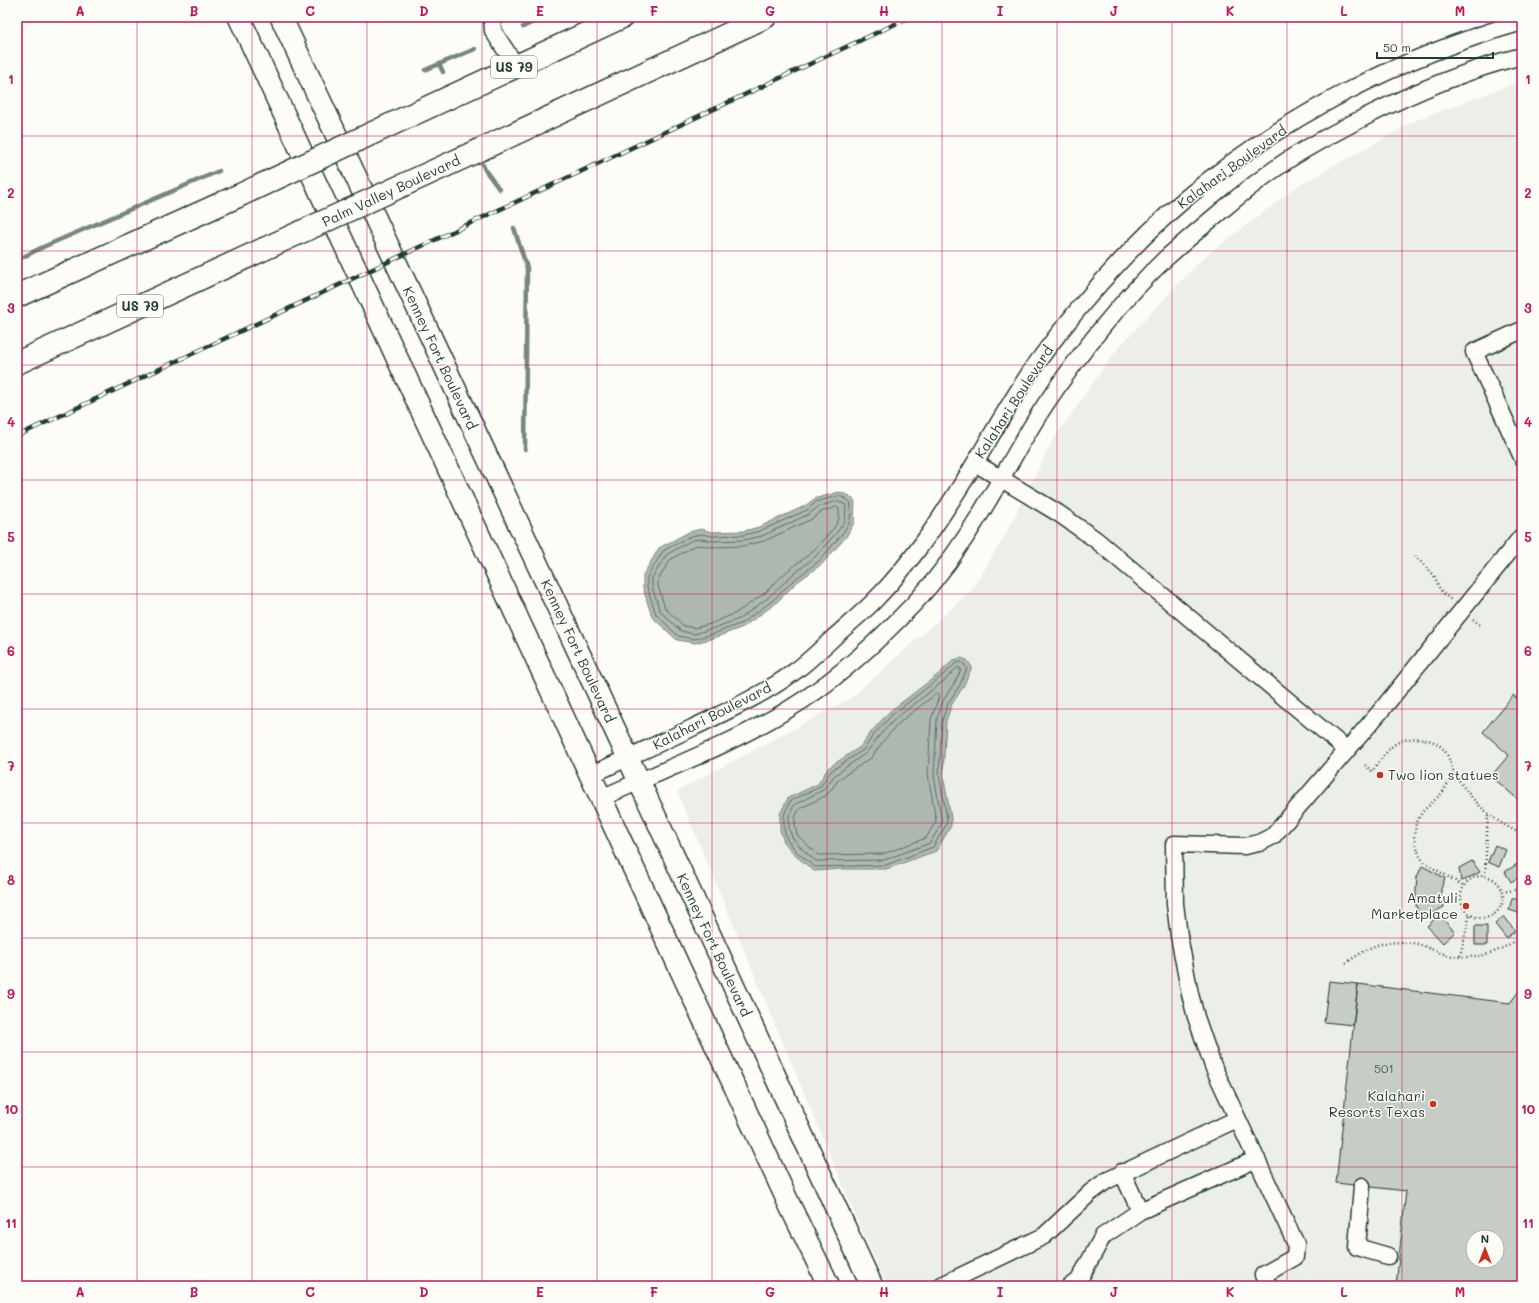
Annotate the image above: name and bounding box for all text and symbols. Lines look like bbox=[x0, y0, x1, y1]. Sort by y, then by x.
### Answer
text: A bbox=[75, 2, 85, 19]
text: B bbox=[190, 2, 199, 19]
text: C bbox=[305, 2, 315, 19]
text: D bbox=[419, 2, 429, 19]
text: E bbox=[536, 2, 544, 19]
text: F bbox=[650, 2, 658, 19]
text: G bbox=[765, 2, 775, 19]
text: H bbox=[879, 2, 889, 19]
text: I bbox=[997, 2, 1004, 19]
text: J bbox=[1110, 2, 1118, 19]
text: K bbox=[1226, 2, 1235, 19]
text: L bbox=[1340, 2, 1348, 19]
text: M bbox=[1455, 2, 1465, 19]
scale bar bbox=[1377, 34, 1493, 60]
text: 50 m bbox=[1383, 39, 1411, 55]
road number: US 79 bbox=[491, 56, 537, 78]
text: 1 bbox=[8, 70, 14, 87]
text: 1 bbox=[1525, 70, 1531, 87]
street label: Kalahari Boulevard bbox=[1173, 120, 1290, 213]
street label: Palm Valley Boulevard bbox=[319, 150, 463, 231]
text: 2 bbox=[7, 184, 15, 201]
text: 2 bbox=[1524, 184, 1532, 201]
street label: Kenney Fort Boulevard bbox=[399, 283, 482, 433]
road number: US 79 bbox=[117, 295, 163, 317]
text: 3 bbox=[7, 299, 15, 316]
text: 3 bbox=[1524, 299, 1532, 316]
street label: Kalahari Boulevard bbox=[970, 342, 1057, 462]
text: 4 bbox=[7, 413, 15, 430]
text: 4 bbox=[1524, 413, 1532, 430]
text: 5 bbox=[7, 528, 15, 545]
text: 5 bbox=[1524, 528, 1532, 545]
street label: Kenney Fort Boulevard bbox=[537, 576, 620, 726]
text: 6 bbox=[7, 642, 15, 659]
text: 6 bbox=[1524, 642, 1532, 659]
street label: Kalahari Boulevard bbox=[649, 677, 774, 754]
text: 7 bbox=[7, 757, 15, 774]
text: 7 bbox=[1524, 757, 1532, 774]
place label: Two lion statues bbox=[1388, 765, 1499, 784]
marker: Two lion statues bbox=[1375, 770, 1385, 780]
street label: Kenney Fort Boulevard bbox=[673, 870, 756, 1020]
text: 8 bbox=[7, 871, 15, 888]
text: 8 bbox=[1524, 871, 1532, 888]
place label: Amatuli Marketplace bbox=[1371, 888, 1458, 923]
marker: Amatuli Marketplace bbox=[1461, 901, 1471, 911]
text: 9 bbox=[7, 985, 15, 1002]
text: 9 bbox=[1524, 985, 1532, 1002]
house number: 501 bbox=[1374, 1060, 1394, 1076]
place label: Kalahari Resorts Texas bbox=[1329, 1086, 1425, 1121]
marker: Kalahari Resorts Texas bbox=[1428, 1099, 1438, 1109]
text: 10 bbox=[4, 1100, 18, 1117]
text: 10 bbox=[1521, 1100, 1535, 1117]
text: 11 bbox=[5, 1214, 17, 1231]
text: 11 bbox=[1522, 1214, 1534, 1231]
north arrow bbox=[1465, 1229, 1505, 1269]
text: N bbox=[1481, 1231, 1489, 1246]
text: A bbox=[75, 1283, 85, 1300]
text: B bbox=[190, 1283, 199, 1300]
text: C bbox=[305, 1283, 315, 1300]
text: D bbox=[419, 1283, 429, 1300]
text: E bbox=[536, 1283, 544, 1300]
text: F bbox=[650, 1283, 658, 1300]
text: G bbox=[765, 1283, 775, 1300]
text: H bbox=[879, 1283, 889, 1300]
text: I bbox=[997, 1283, 1004, 1300]
text: J bbox=[1110, 1283, 1118, 1300]
text: K bbox=[1226, 1283, 1235, 1300]
text: L bbox=[1340, 1283, 1348, 1300]
text: M bbox=[1455, 1283, 1465, 1300]

